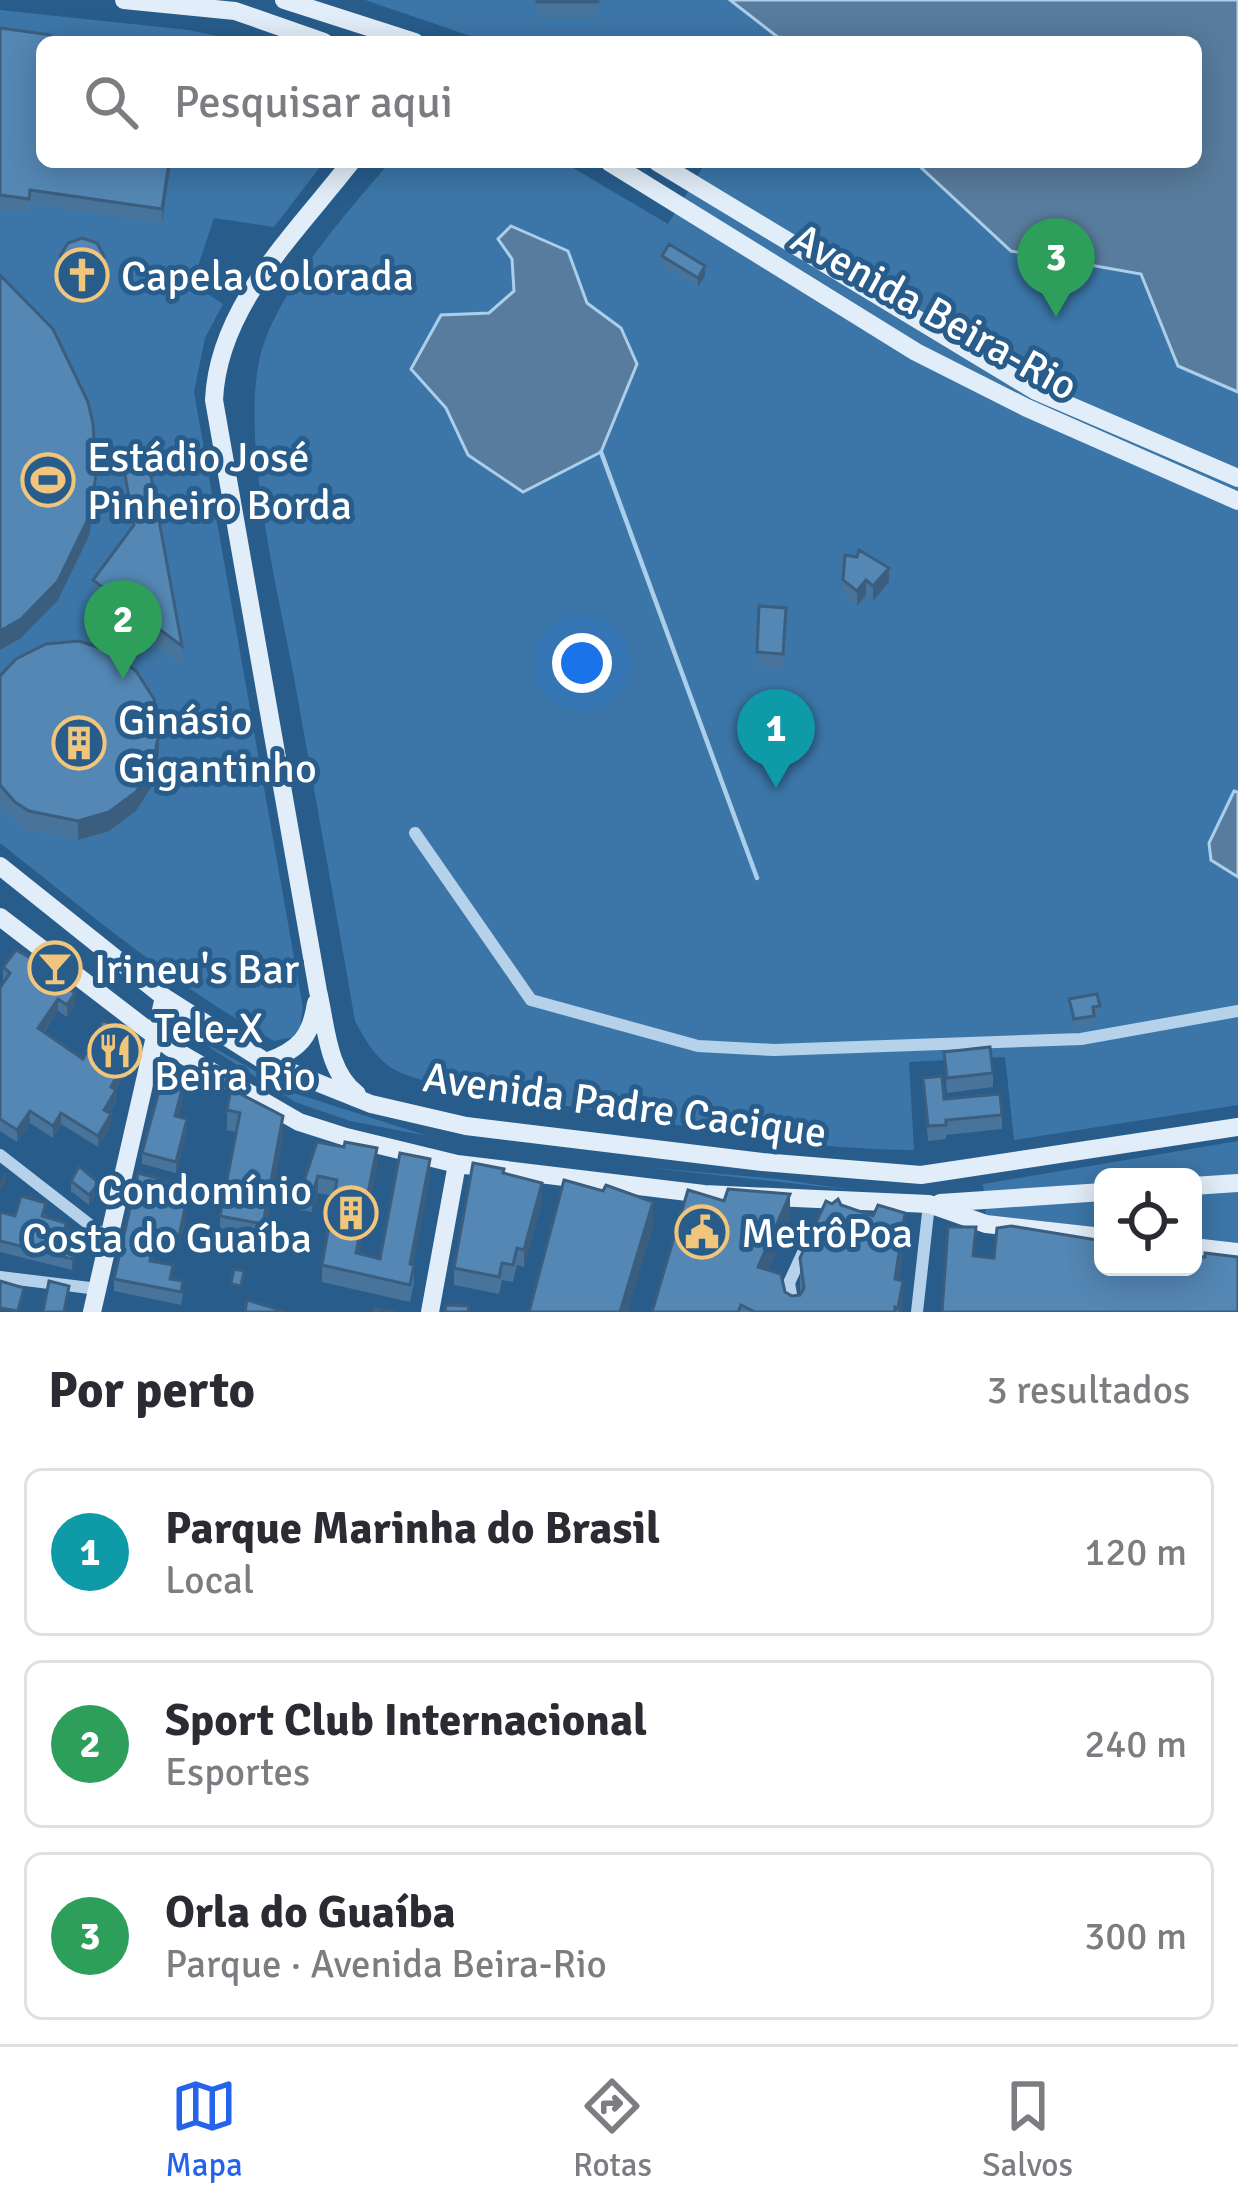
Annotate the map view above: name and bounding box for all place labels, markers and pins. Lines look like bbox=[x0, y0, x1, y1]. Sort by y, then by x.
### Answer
pin: 3 bbox=[1017, 218, 1095, 317]
church icon: Capela Colorada bbox=[54, 247, 110, 303]
place label: Capela Colorada bbox=[121, 251, 414, 302]
place label: Estádio José Pinheiro Borda bbox=[87, 432, 352, 531]
sports icon: Estádio José Pinheiro Borda bbox=[20, 452, 76, 508]
pin: 2 bbox=[84, 580, 162, 679]
pin: 1 bbox=[737, 689, 815, 788]
place label: Ginásio Gigantinho bbox=[118, 695, 317, 794]
building icon: Ginásio Gigantinho bbox=[51, 715, 107, 771]
bar icon: Irineu's Bar bbox=[27, 940, 83, 996]
place label: Irineu's Bar bbox=[94, 944, 300, 995]
place label: Tele-X Beira Rio bbox=[154, 1003, 316, 1102]
restaurant icon: Tele-X Beira Rio bbox=[87, 1023, 143, 1079]
place label: Condomínio Costa do Guaíba bbox=[22, 1165, 312, 1264]
building icon: Condomínio Costa do Guaíba bbox=[323, 1185, 379, 1241]
public building icon: MetrôPoa bbox=[674, 1204, 730, 1260]
place label: MetrôPoa bbox=[741, 1208, 913, 1259]

